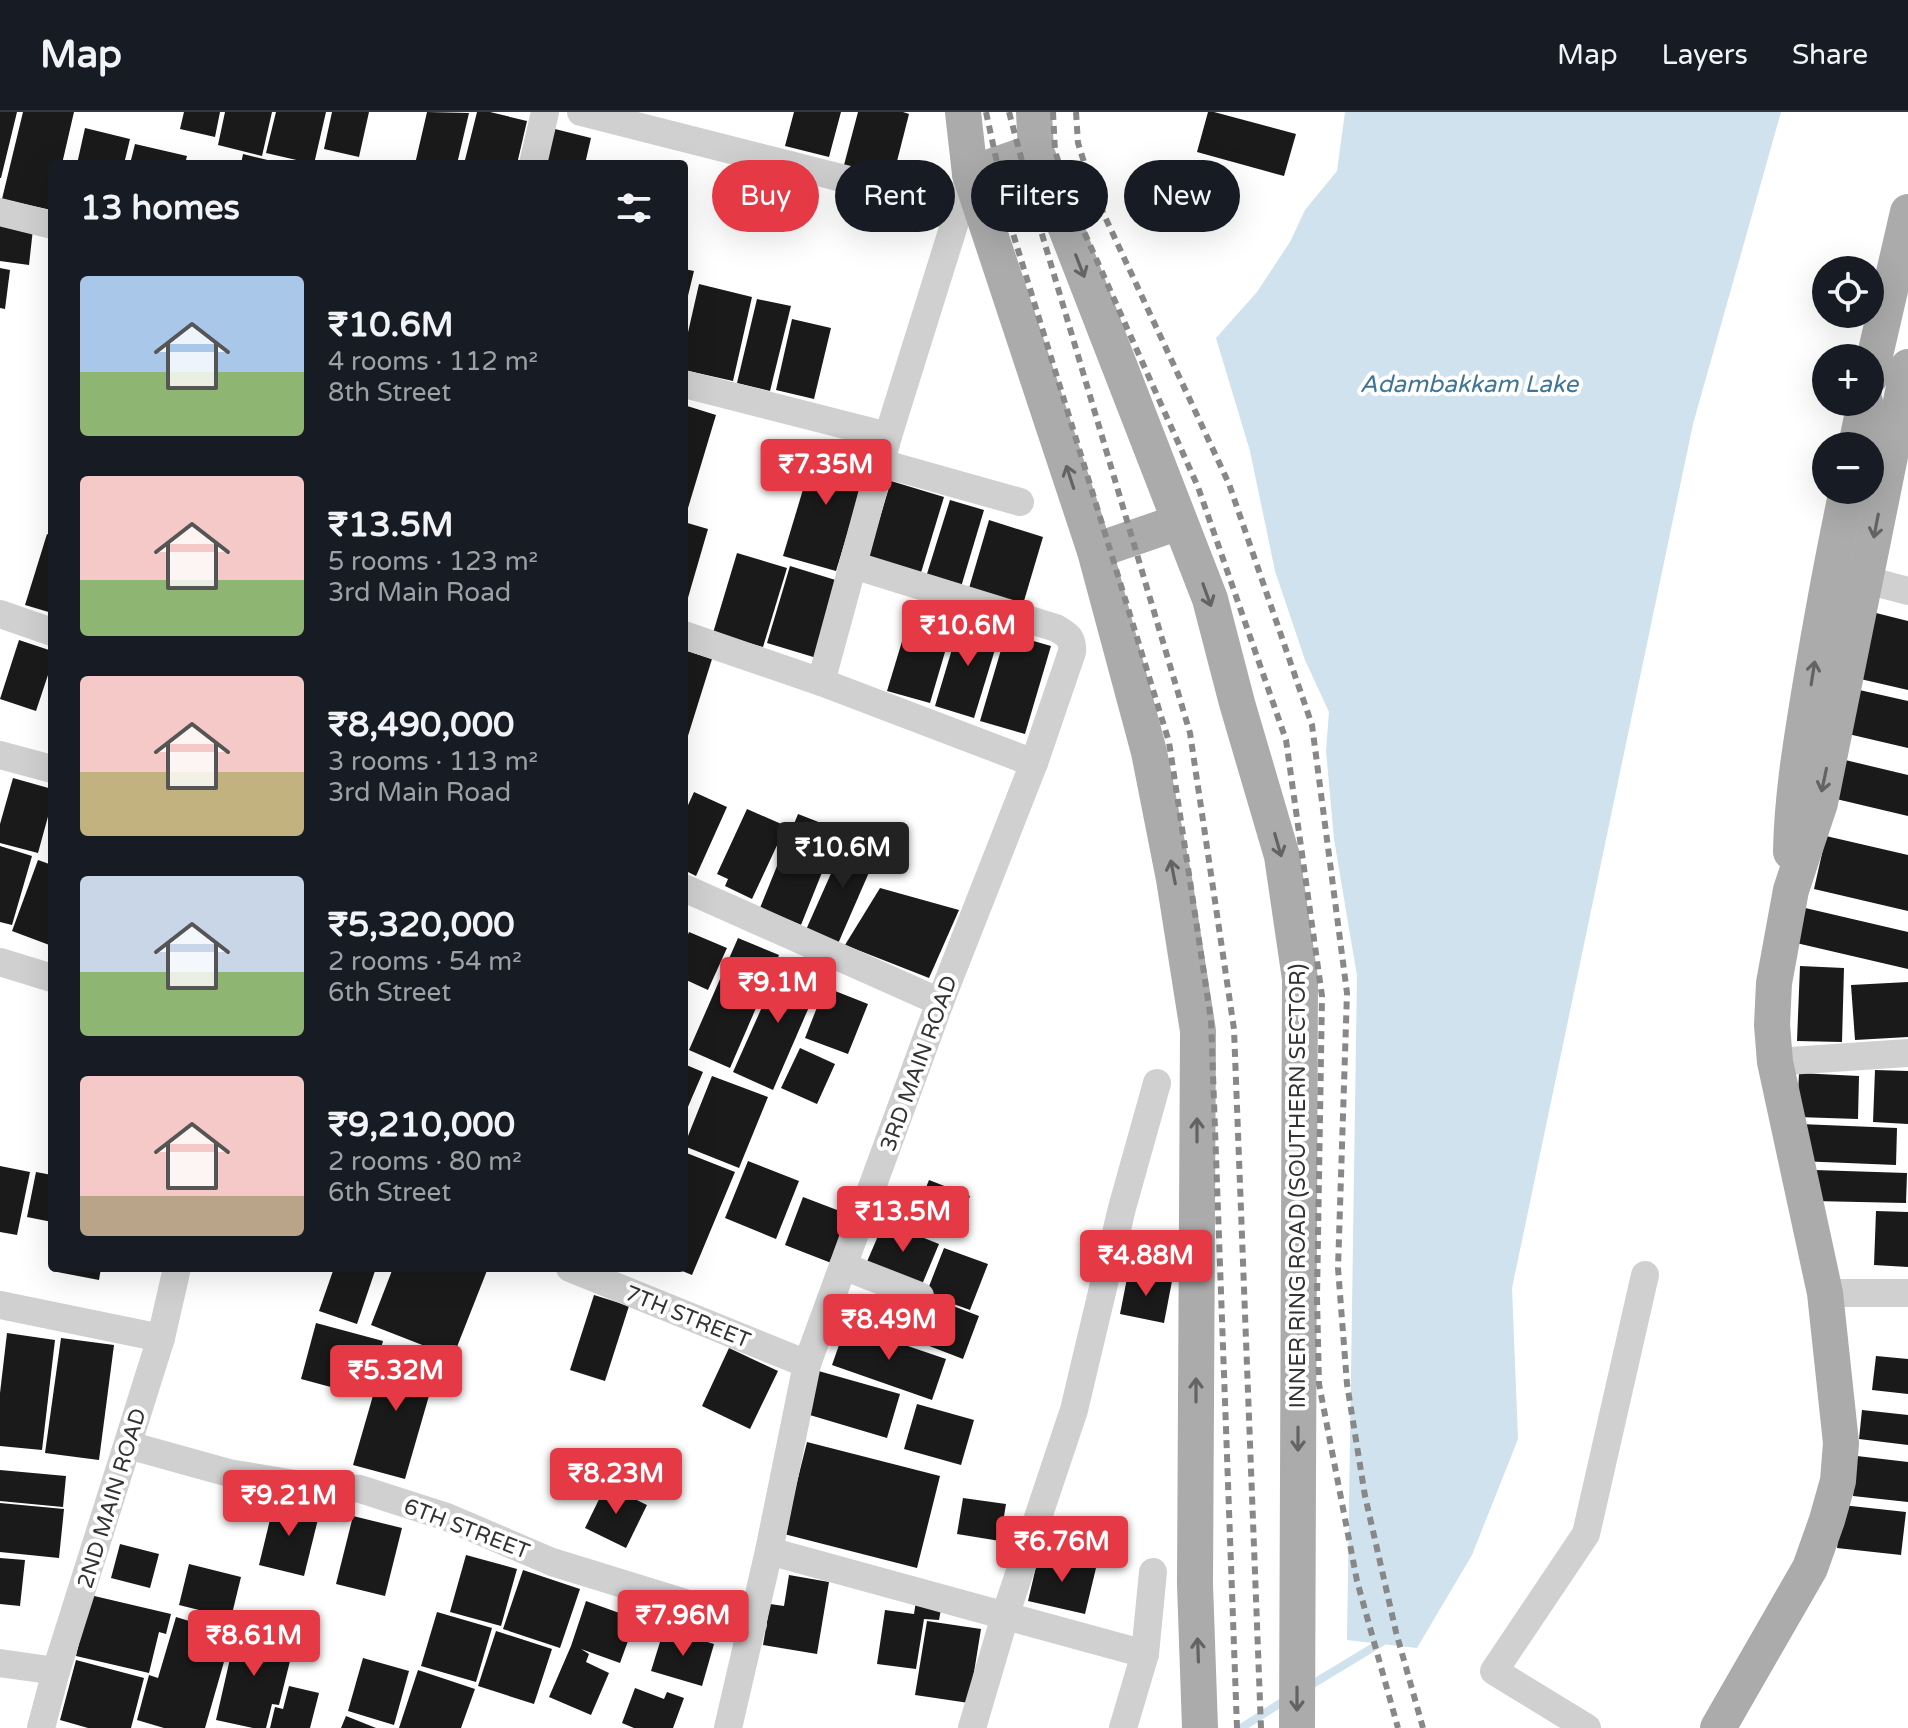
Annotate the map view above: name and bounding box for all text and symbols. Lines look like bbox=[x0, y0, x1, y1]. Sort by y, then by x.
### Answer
text: Map bbox=[40, 32, 122, 78]
text: Map bbox=[1557, 38, 1618, 72]
text: Layers bbox=[1662, 38, 1748, 72]
text: Share bbox=[1792, 38, 1868, 72]
chip: Buy bbox=[712, 160, 819, 232]
chip: Rent bbox=[835, 160, 955, 232]
chip: Filters bbox=[971, 160, 1108, 232]
chip: New bbox=[1124, 160, 1240, 232]
icon: filters bbox=[612, 186, 656, 230]
text: 13 homes bbox=[80, 188, 240, 229]
one-way arrow bbox=[1074, 253, 1088, 278]
map controls bbox=[1812, 256, 1884, 504]
button: locate bbox=[1812, 256, 1884, 328]
text: ₹10.6M bbox=[328, 305, 454, 346]
icon: home bbox=[144, 308, 240, 404]
button: + bbox=[1812, 344, 1884, 416]
text: 4 rooms · 112 m² bbox=[328, 346, 538, 377]
water label: Adambakkam Lake bbox=[1360, 370, 1580, 399]
text: 8th Street bbox=[328, 377, 451, 408]
button: − bbox=[1812, 432, 1884, 504]
pin: ₹7.35M bbox=[761, 439, 891, 507]
text: ₹7.35M bbox=[779, 449, 873, 480]
one-way arrow bbox=[1062, 465, 1077, 490]
text: ₹13.5M bbox=[328, 505, 454, 546]
icon: home bbox=[144, 508, 240, 604]
one-way arrow bbox=[1868, 512, 1883, 538]
text: 5 rooms · 123 m² bbox=[328, 546, 538, 577]
text: 3rd Main Road bbox=[328, 577, 511, 608]
one-way arrow bbox=[1201, 582, 1216, 607]
pin: ₹10.6M bbox=[903, 600, 1033, 668]
text: ₹10.6M bbox=[920, 610, 1016, 641]
one-way arrow bbox=[1806, 661, 1821, 686]
text: ₹8,490,000 bbox=[328, 705, 514, 746]
icon: home bbox=[144, 708, 240, 804]
text: 3 rooms · 113 m² bbox=[328, 746, 538, 777]
one-way arrow bbox=[1816, 767, 1831, 793]
text: 3rd Main Road bbox=[328, 777, 511, 808]
pin: ₹10.6M bbox=[778, 822, 908, 890]
one-way arrow bbox=[1271, 831, 1286, 857]
text: ₹10.6M bbox=[795, 832, 891, 863]
one-way arrow bbox=[1164, 860, 1179, 885]
text: ₹5,320,000 bbox=[328, 905, 515, 946]
icon: home bbox=[144, 908, 240, 1004]
text: 2 rooms · 54 m² bbox=[328, 946, 522, 977]
pin: ₹9.1M bbox=[722, 957, 834, 1025]
street label: INNER RING ROAD (SOUTHERN SECTOR) bbox=[1285, 964, 1311, 1408]
text: ₹9.1M bbox=[738, 967, 818, 998]
street label: 3RD MAIN ROAD bbox=[875, 972, 963, 1155]
text: 6th Street bbox=[328, 977, 451, 1008]
text: ₹9,210,000 bbox=[328, 1105, 515, 1146]
icon: home bbox=[144, 1108, 240, 1204]
one-way arrow bbox=[1189, 1117, 1205, 1144]
text: 2 rooms · 80 m² bbox=[328, 1146, 522, 1177]
text: 6th Street bbox=[328, 1177, 451, 1208]
pin: ₹13.5M bbox=[838, 1186, 968, 1254]
text: ₹13.5M bbox=[855, 1196, 951, 1227]
pin: ₹4.88M bbox=[1081, 1230, 1211, 1298]
text: ₹4.88M bbox=[1098, 1240, 1194, 1271]
street label: 7TH STREET bbox=[621, 1280, 755, 1354]
pin: ₹8.49M bbox=[824, 1294, 954, 1362]
text: ₹8.49M bbox=[841, 1304, 937, 1335]
pin: ₹5.32M bbox=[331, 1345, 461, 1413]
text: ₹5.32M bbox=[348, 1355, 444, 1386]
one-way arrow bbox=[1188, 1377, 1204, 1404]
street label: 2ND MAIN ROAD bbox=[72, 1405, 152, 1592]
one-way arrow bbox=[1290, 1425, 1306, 1452]
pin: ₹8.23M bbox=[551, 1448, 681, 1516]
text: ₹8.23M bbox=[568, 1458, 664, 1489]
pin: ₹9.21M bbox=[224, 1470, 354, 1538]
text: ₹9.21M bbox=[241, 1480, 337, 1511]
street label: 6TH STREET bbox=[400, 1493, 534, 1565]
pin: ₹6.76M bbox=[997, 1516, 1127, 1584]
text: ₹6.76M bbox=[1014, 1526, 1110, 1557]
pin: ₹7.96M bbox=[618, 1590, 748, 1658]
text: ₹7.96M bbox=[636, 1600, 730, 1631]
pin: ₹8.61M bbox=[189, 1610, 319, 1678]
text: ₹8.61M bbox=[206, 1620, 302, 1651]
one-way arrow bbox=[1190, 1637, 1205, 1664]
one-way arrow bbox=[1289, 1685, 1305, 1712]

